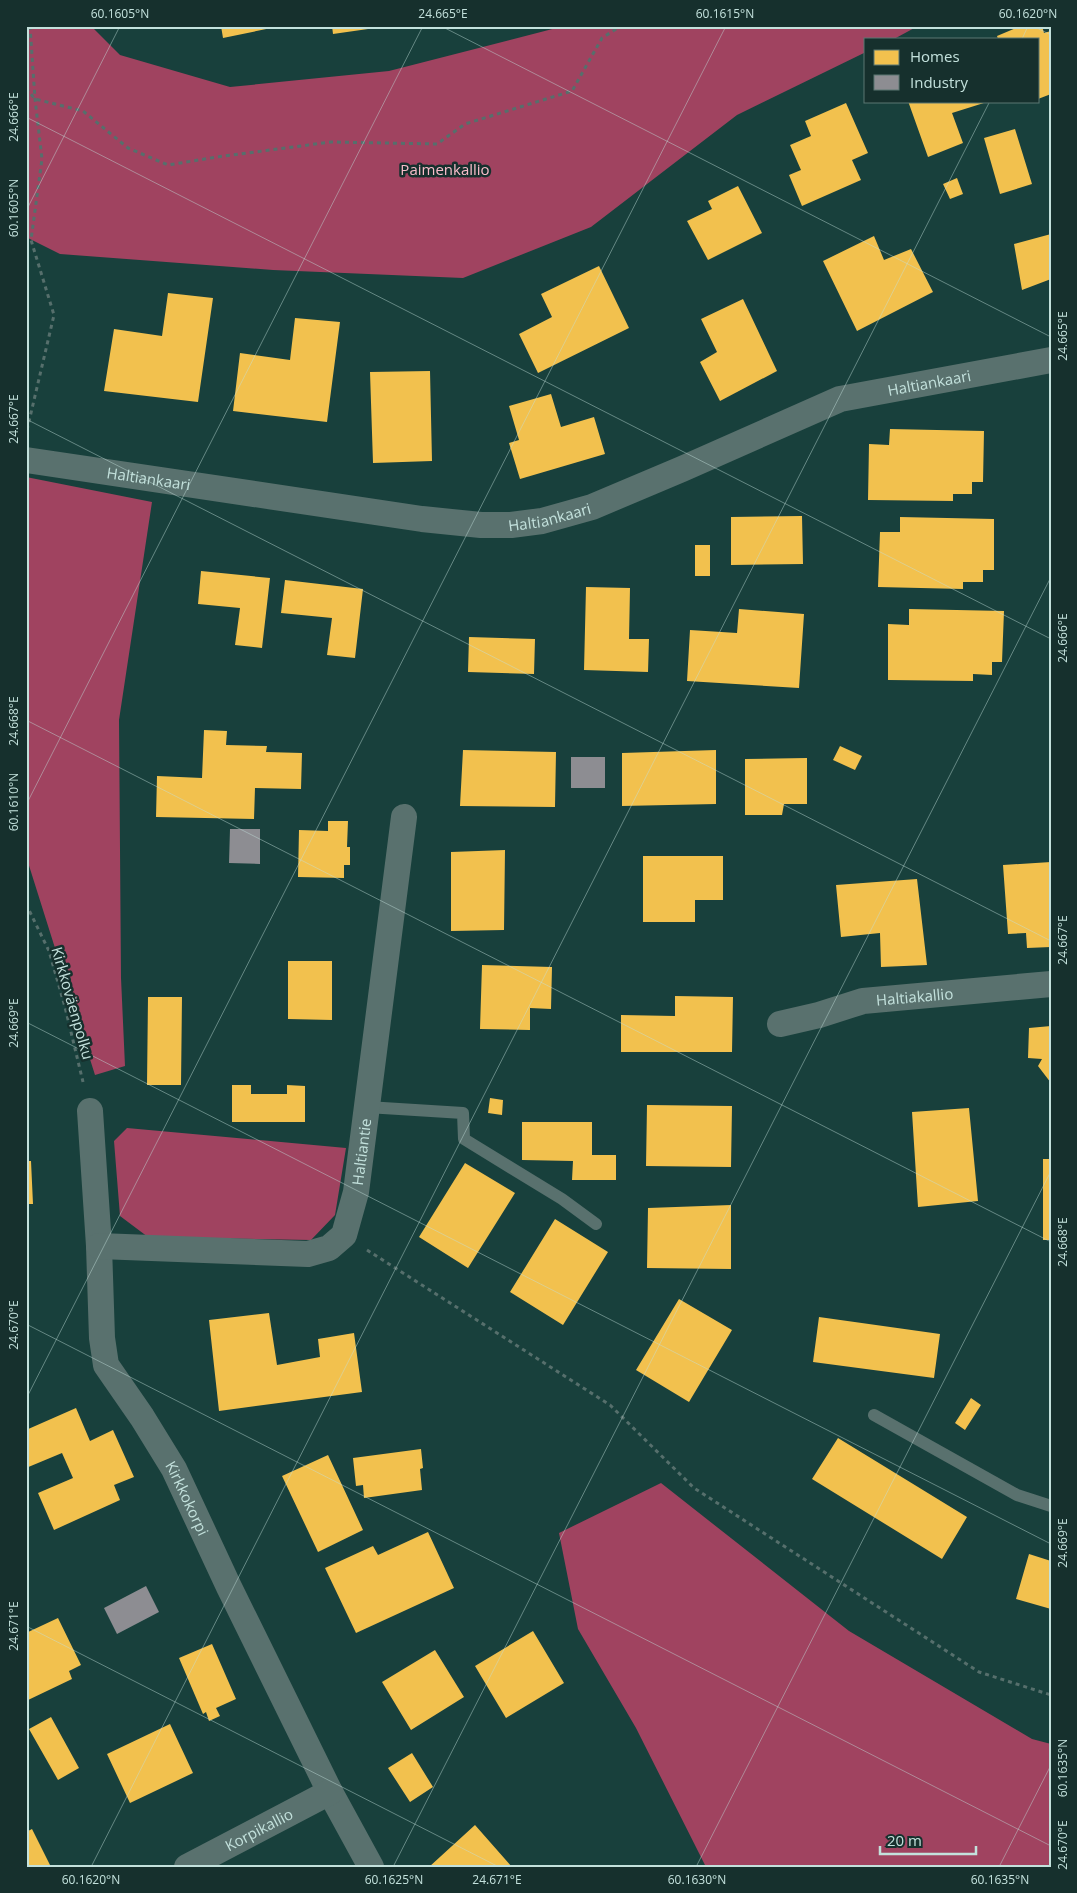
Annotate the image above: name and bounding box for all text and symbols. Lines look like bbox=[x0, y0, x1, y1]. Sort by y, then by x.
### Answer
text: 60.1605°N bbox=[91, 5, 149, 22]
text: 24.665°E bbox=[418, 5, 468, 22]
text: 60.1615°N bbox=[696, 5, 754, 22]
text: 60.1620°N bbox=[999, 5, 1057, 22]
legend bbox=[864, 38, 1040, 102]
text: Homes bbox=[910, 46, 960, 66]
text: Industry bbox=[910, 72, 968, 92]
text: 24.666°E bbox=[5, 92, 22, 142]
park label: Paimenkallio bbox=[400, 159, 490, 179]
text: 60.1605°N bbox=[5, 179, 22, 237]
text: 24.665°E bbox=[1054, 311, 1071, 361]
street label: Haltiankaari bbox=[886, 365, 972, 400]
text: 24.667°E bbox=[5, 394, 22, 444]
street label: Haltiankaari bbox=[105, 462, 192, 494]
street label: Haltiankaari bbox=[507, 498, 593, 535]
text: 24.666°E bbox=[1054, 613, 1071, 663]
text: 24.668°E bbox=[5, 696, 22, 746]
text: 60.1610°N bbox=[5, 773, 22, 831]
text: 24.667°E bbox=[1054, 915, 1071, 965]
street label: Kirkkoväenpolku bbox=[47, 944, 99, 1062]
street label: Haltiakallio bbox=[875, 983, 954, 1010]
text: 24.669°E bbox=[5, 998, 22, 1048]
street label: Haltiantie bbox=[347, 1117, 375, 1187]
text: 24.668°E bbox=[1054, 1217, 1071, 1267]
text: 24.670°E bbox=[5, 1300, 22, 1350]
street label: Kirkkokorpi bbox=[161, 1457, 214, 1539]
text: 24.669°E bbox=[1054, 1518, 1071, 1568]
text: 24.671°E bbox=[5, 1601, 22, 1651]
text: 60.1635°N bbox=[1054, 1739, 1071, 1797]
street label: Korpikallio bbox=[221, 1803, 296, 1855]
text: 24.670°E bbox=[1054, 1820, 1071, 1870]
scale bar bbox=[880, 1823, 976, 1855]
text: 20 m bbox=[887, 1830, 922, 1850]
text: 60.1620°N bbox=[62, 1871, 120, 1888]
text: 60.1625°N bbox=[365, 1871, 423, 1888]
text: 24.671°E bbox=[472, 1871, 522, 1888]
text: 60.1630°N bbox=[668, 1871, 726, 1888]
text: 60.1635°N bbox=[971, 1871, 1029, 1888]

